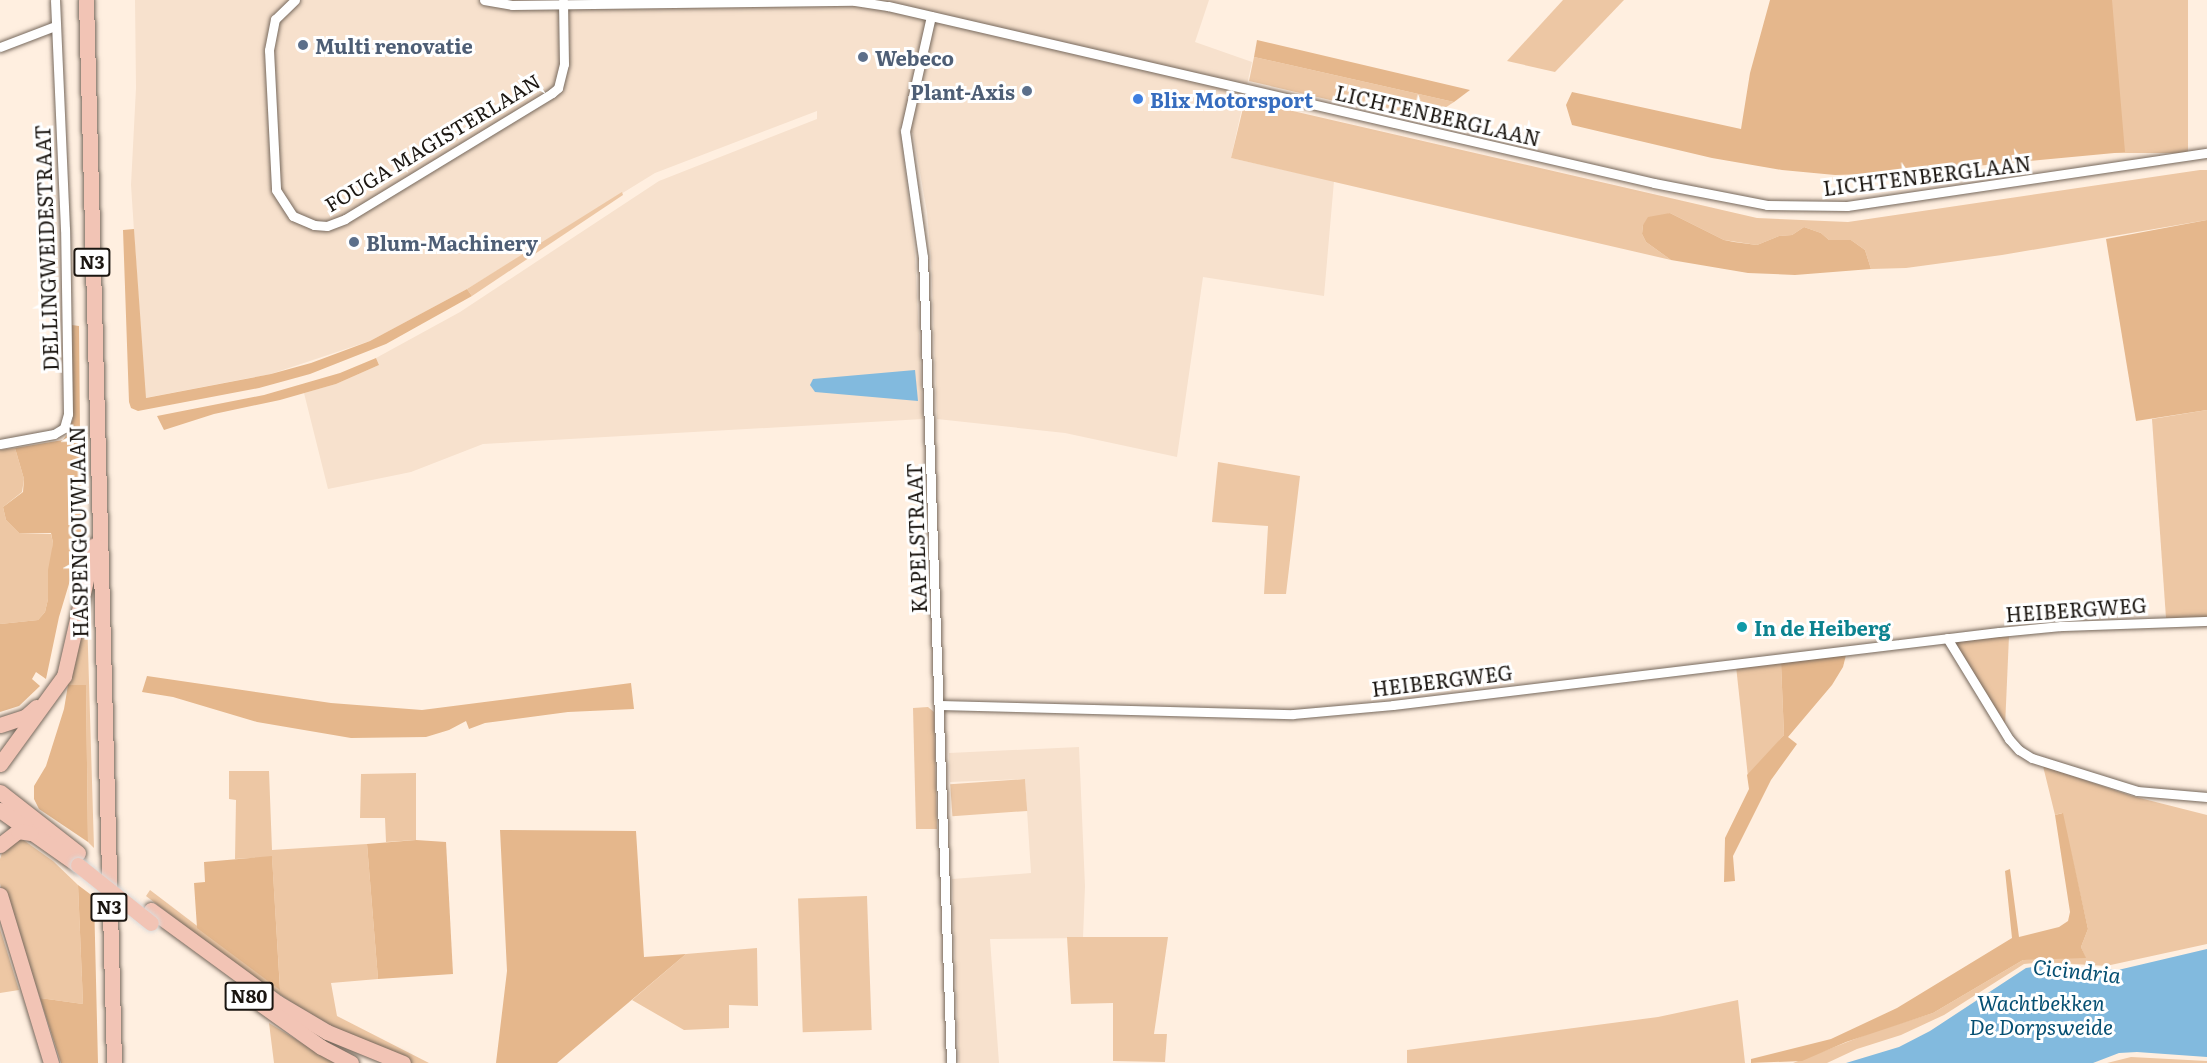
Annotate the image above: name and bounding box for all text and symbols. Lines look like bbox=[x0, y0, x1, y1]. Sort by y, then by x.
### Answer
place label: Multi renovatie bbox=[315, 33, 473, 57]
marker: Multi renovatie bbox=[296, 38, 310, 52]
place label: Webeco bbox=[875, 45, 954, 69]
marker: Webeco bbox=[856, 50, 870, 64]
street label: FOUGA MAGISTERLAAN bbox=[320, 68, 544, 216]
place label: Plant-Axis bbox=[911, 79, 1015, 103]
street label: LICHTENBERGLAAN bbox=[1333, 80, 1543, 150]
marker: Plant-Axis bbox=[1020, 84, 1034, 98]
place label: Blix Motorsport bbox=[1150, 87, 1313, 111]
marker: Blix Motorsport bbox=[1131, 92, 1145, 106]
street label: DELLINGWEIDESTRAAT bbox=[30, 124, 62, 372]
street label: LICHTENBERGLAAN bbox=[1822, 150, 2032, 200]
place label: Blum-Machinery bbox=[366, 230, 538, 254]
marker: Blum-Machinery bbox=[347, 235, 361, 249]
road number: N3 bbox=[72, 247, 112, 277]
street label: HASPENGOUWLAAN bbox=[64, 426, 92, 638]
street label: KAPELSTRAAT bbox=[901, 463, 931, 613]
street label: HEIBERGWEG bbox=[2005, 592, 2147, 626]
place label: In de Heiberg bbox=[1754, 615, 1891, 639]
marker: In de Heiberg bbox=[1735, 620, 1749, 634]
street label: HEIBERGWEG bbox=[1370, 659, 1514, 701]
road number: N3 bbox=[90, 892, 128, 922]
water label: Cicindria bbox=[2032, 953, 2122, 987]
road number: N80 bbox=[224, 981, 274, 1011]
water label: Wachtbekken De Dorpsweide bbox=[1969, 989, 2113, 1039]

